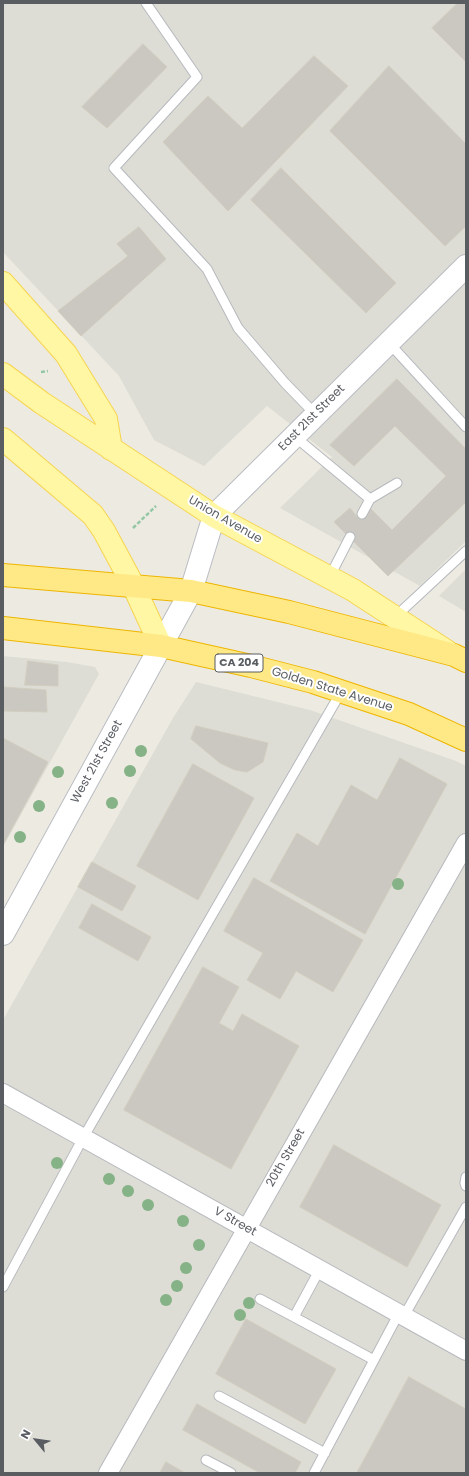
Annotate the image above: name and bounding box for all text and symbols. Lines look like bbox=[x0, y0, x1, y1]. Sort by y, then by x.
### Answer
street label: East 21st Street bbox=[276, 382, 348, 454]
street label: Union Avenue bbox=[186, 493, 264, 547]
road number: CA 204 bbox=[215, 654, 263, 672]
street label: Golden State Avenue bbox=[270, 665, 394, 715]
street label: West 21st Street bbox=[68, 718, 126, 806]
street label: 20th Street bbox=[264, 1126, 308, 1190]
street label: V Street bbox=[211, 1204, 259, 1240]
north arrow bbox=[16, 1420, 56, 1460]
text: N bbox=[17, 1427, 35, 1442]

